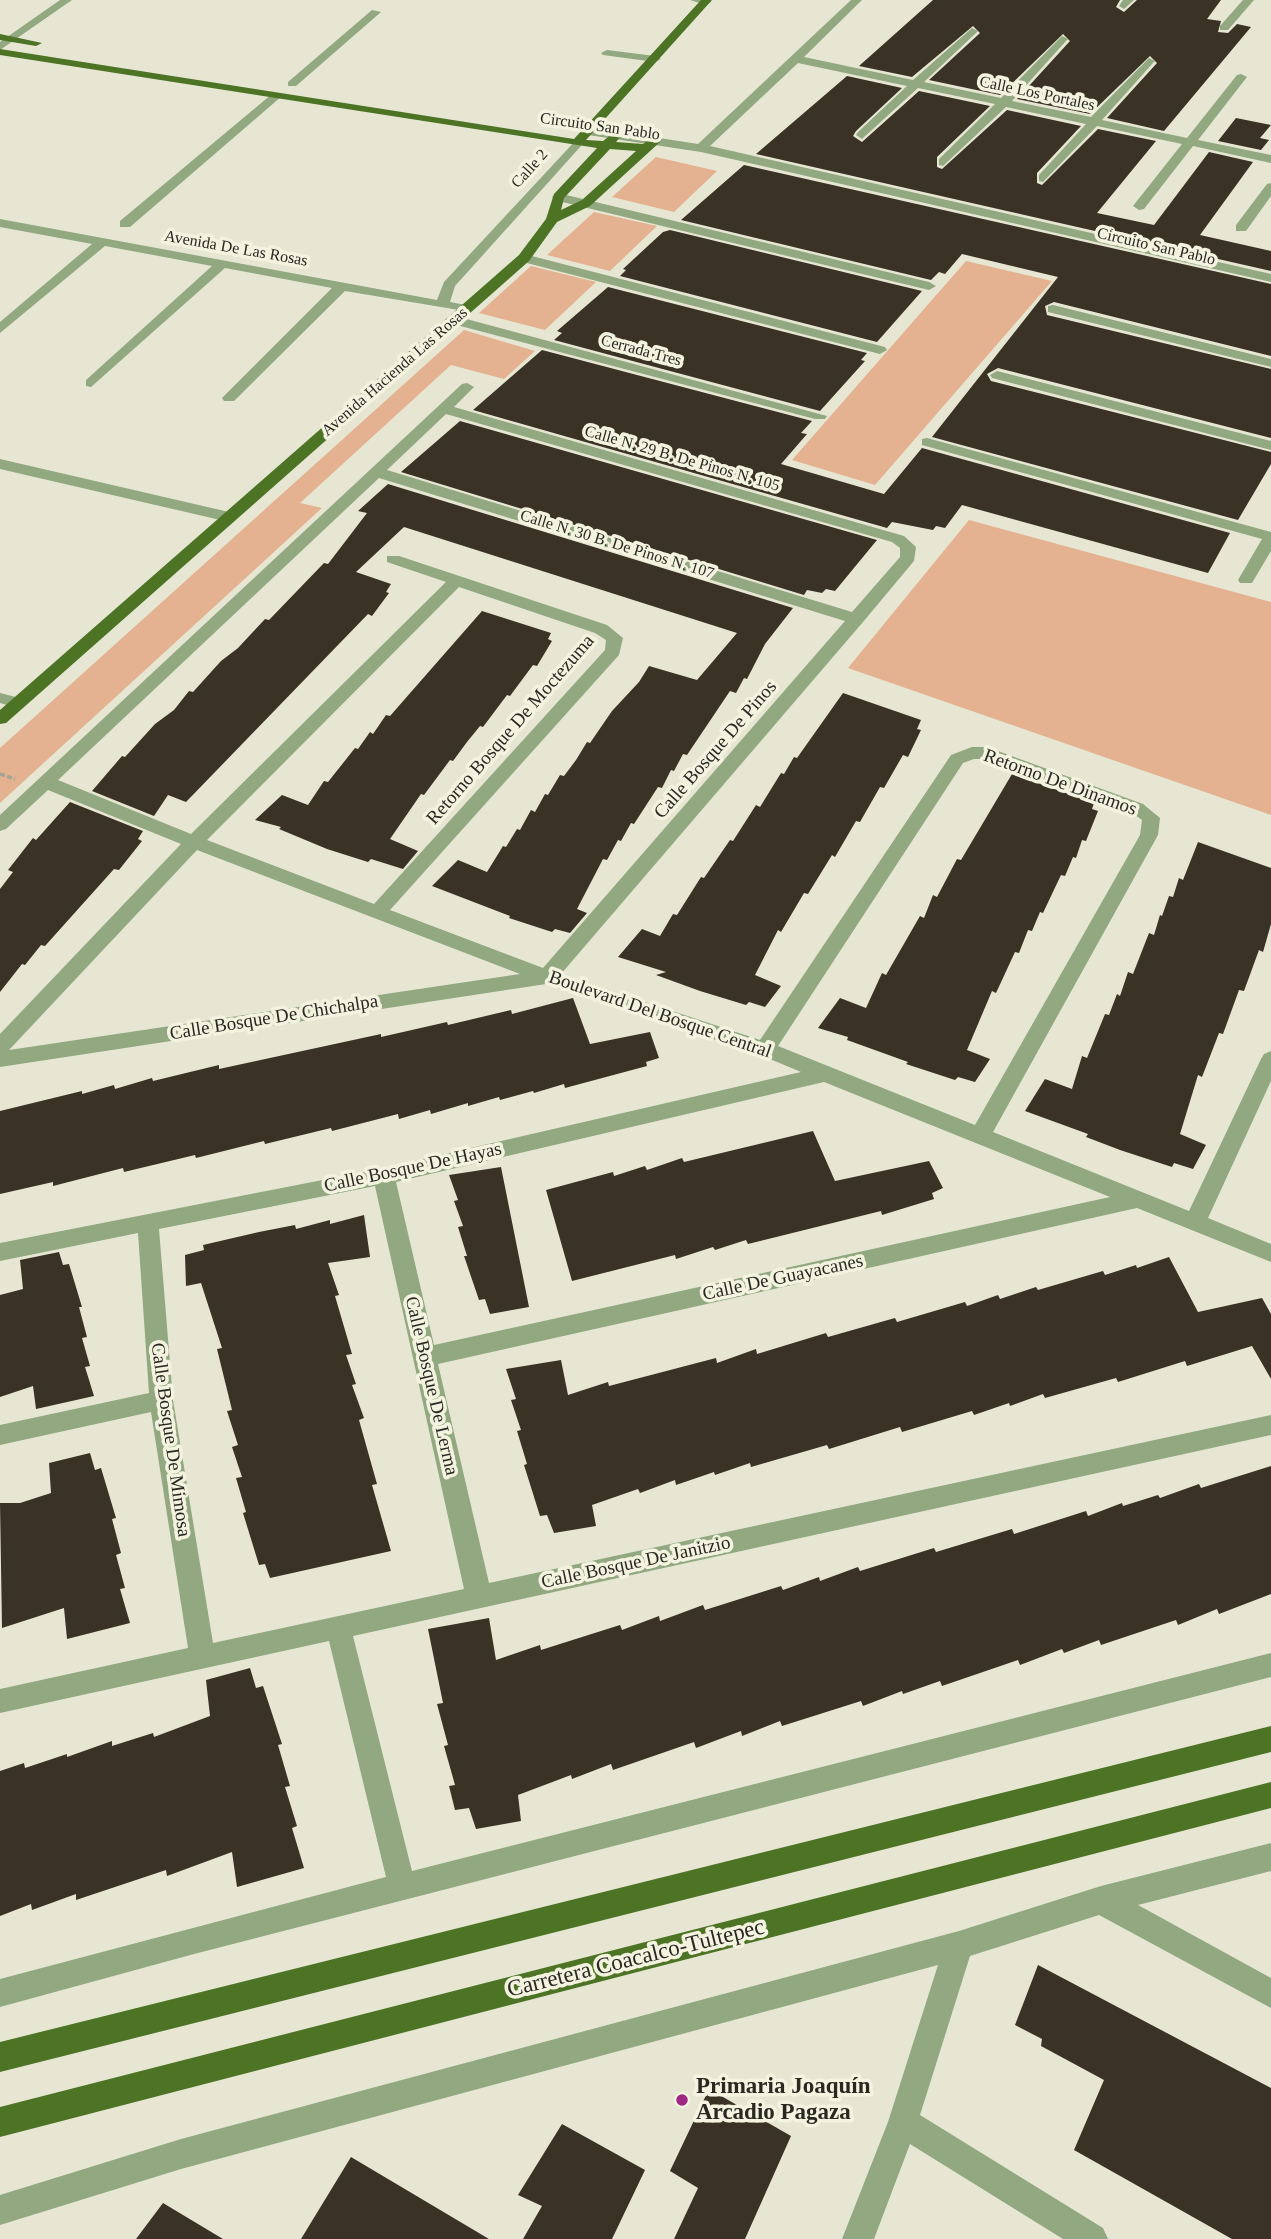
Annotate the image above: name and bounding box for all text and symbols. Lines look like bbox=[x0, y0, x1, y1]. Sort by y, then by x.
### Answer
street label: Calle Los Portales bbox=[978, 72, 1096, 116]
street label: Circuito San Pablo bbox=[539, 109, 661, 145]
street label: Calle 2 bbox=[508, 146, 552, 192]
street label: Circuito San Pablo bbox=[1095, 224, 1217, 270]
street label: Avenida De Las Rosas bbox=[163, 227, 309, 271]
street label: Avenida Hacienda Las Rosas bbox=[318, 303, 472, 441]
street label: Cerrada Tres bbox=[599, 331, 683, 371]
street label: Calle N. 29 B. De Pinos N. 105 bbox=[582, 422, 782, 496]
street label: Calle N. 30 B. De Pinos N. 107 bbox=[518, 506, 716, 584]
street label: Retorno Bosque De Moctezuma bbox=[422, 630, 600, 830]
street label: Calle Bosque De Pinos bbox=[650, 676, 782, 824]
street label: Retorno De Dinamos bbox=[980, 745, 1140, 821]
street label: Boulevard Del Bosque Central bbox=[546, 966, 774, 1064]
street label: Calle Bosque De Chichalpa bbox=[168, 990, 380, 1046]
street label: Calle Bosque De Hayas bbox=[322, 1138, 504, 1198]
street label: Calle De Guayacanes bbox=[701, 1250, 865, 1306]
street label: Calle Bosque De Lerma bbox=[399, 1294, 463, 1478]
street label: Calle Bosque De Mimosa bbox=[145, 1341, 195, 1539]
street label: Calle Bosque De Janitzio bbox=[539, 1532, 733, 1594]
street label: Carretera Coacalco-Tultepec bbox=[505, 1914, 767, 2004]
place label: Primaria Joaquín Arcadio Pagaza bbox=[696, 2073, 870, 2127]
marker: Primaria Joaquín Arcadio Pagaza bbox=[674, 2092, 690, 2108]

